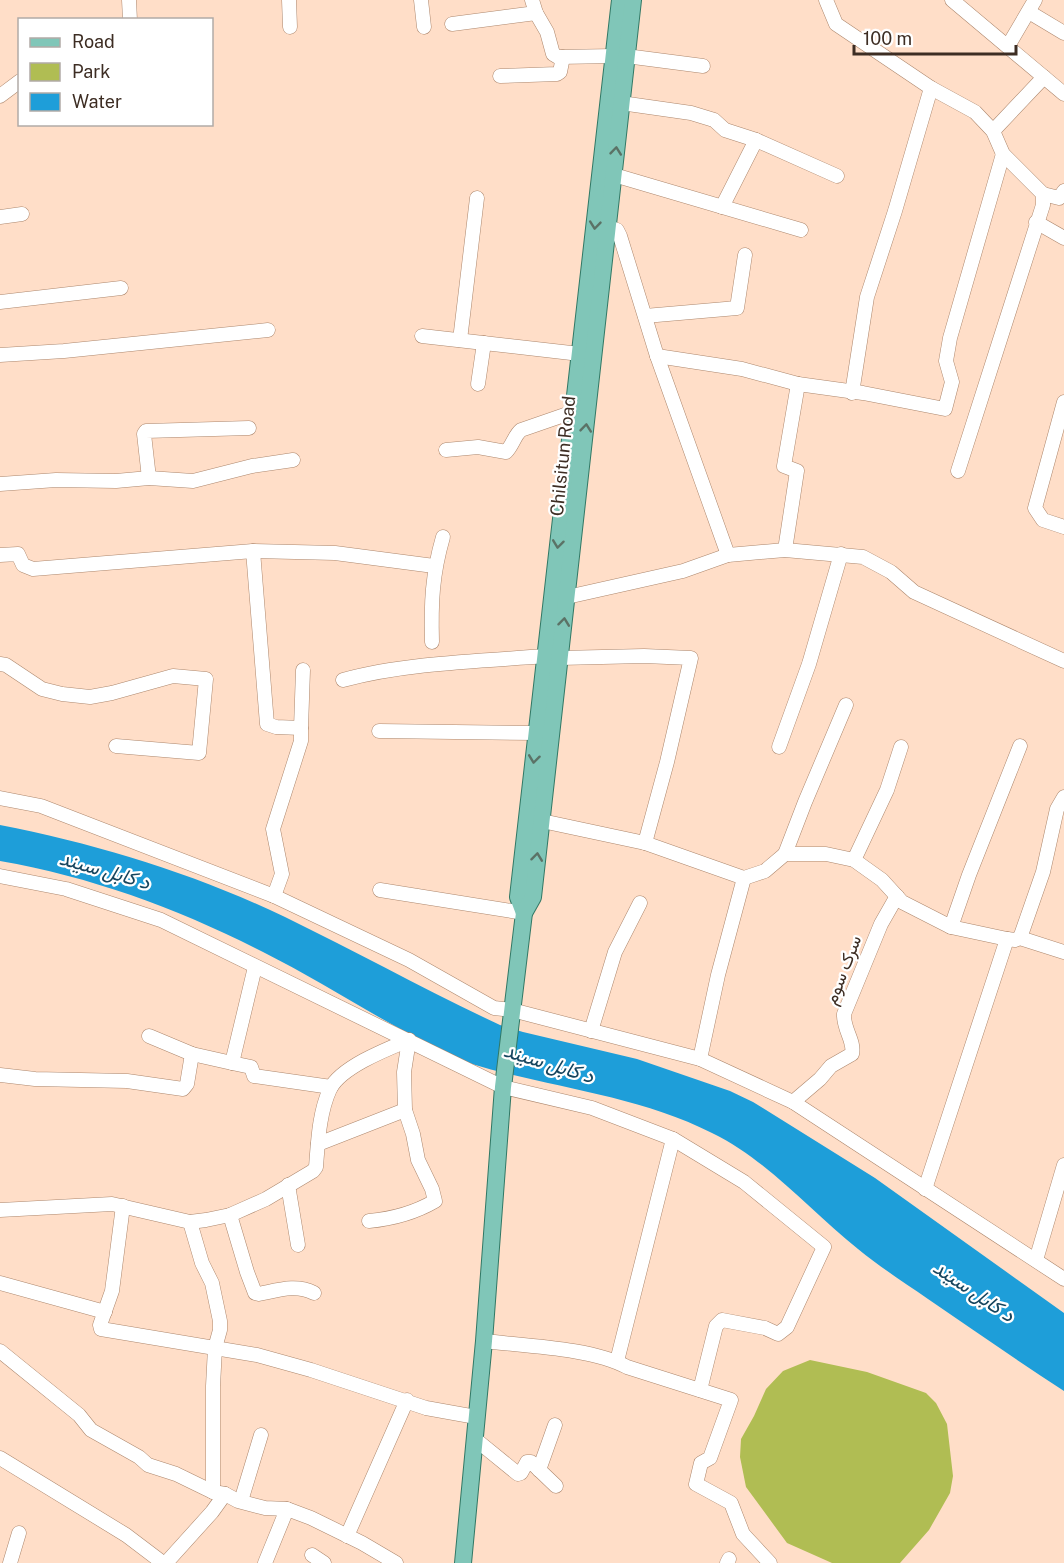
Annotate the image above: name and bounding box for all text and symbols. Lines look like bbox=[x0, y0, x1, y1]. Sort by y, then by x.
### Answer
legend bbox=[18, 18, 213, 126]
scale bar bbox=[854, 18, 1016, 56]
text: 100 m bbox=[863, 28, 912, 49]
text: Road bbox=[72, 31, 115, 52]
text: Park bbox=[72, 61, 110, 82]
text: Water bbox=[72, 91, 122, 112]
one-way arrow bbox=[609, 146, 622, 155]
one-way arrow bbox=[589, 220, 602, 230]
street label: Chilsitun Road bbox=[546, 395, 579, 517]
one-way arrow bbox=[579, 423, 592, 432]
one-way arrow bbox=[552, 539, 565, 549]
one-way arrow bbox=[557, 617, 570, 626]
one-way arrow bbox=[528, 754, 541, 763]
water label: د کابل سيند bbox=[57, 846, 153, 894]
one-way arrow bbox=[530, 853, 543, 862]
street label: سرک سوم bbox=[820, 932, 867, 1008]
water label: د کابل سيند bbox=[501, 1038, 597, 1088]
water label: د کابل سيند bbox=[929, 1255, 1020, 1327]

